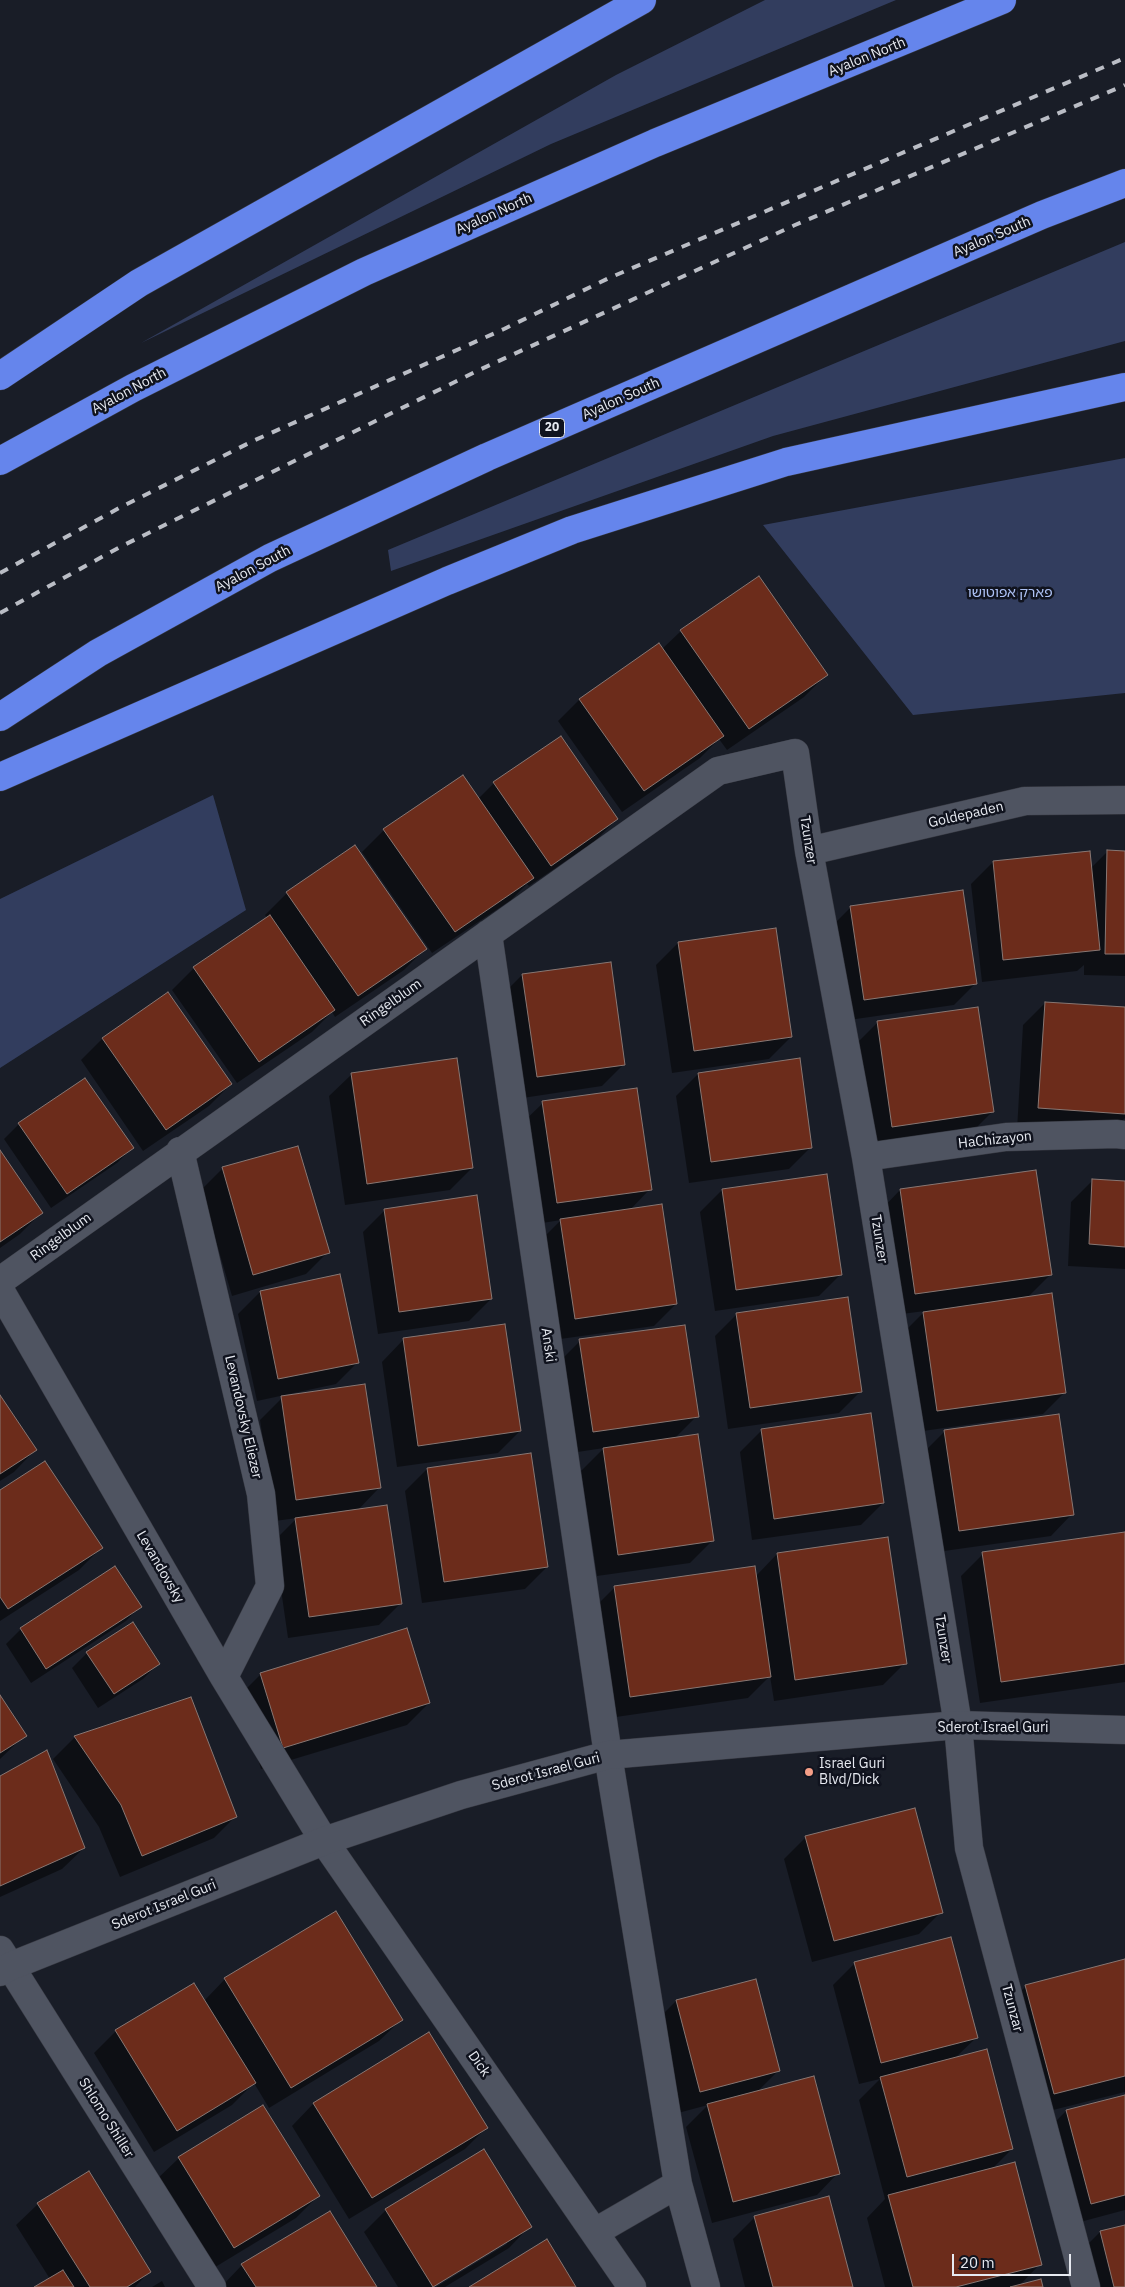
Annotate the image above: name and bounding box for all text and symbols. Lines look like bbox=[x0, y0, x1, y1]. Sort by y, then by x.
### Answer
street label: Ayalon North bbox=[826, 34, 908, 80]
street label: Ayalon North bbox=[453, 190, 535, 238]
street label: Ayalon South bbox=[951, 213, 1033, 261]
street label: Ayalon North bbox=[89, 364, 169, 418]
street label: Ayalon South bbox=[580, 375, 662, 423]
road number: 20 bbox=[540, 418, 564, 438]
street label: Ayalon South bbox=[213, 542, 293, 596]
park label: פארק אפוטושו bbox=[967, 585, 1053, 601]
street label: Goldepaden bbox=[927, 798, 1005, 832]
street label: Tzunzer bbox=[796, 815, 820, 865]
street label: Ringelblum bbox=[357, 976, 425, 1030]
street label: HaChizayon bbox=[957, 1128, 1033, 1152]
street label: Ringelblum bbox=[27, 1209, 95, 1265]
street label: Tzunzer bbox=[867, 1214, 891, 1264]
street label: Anski bbox=[537, 1327, 559, 1363]
street label: Levandovsky Eliezer bbox=[221, 1354, 265, 1480]
street label: Levandovsky bbox=[133, 1528, 187, 1606]
street label: Tzunzer bbox=[931, 1614, 955, 1664]
street label: Sderot Israel Guri bbox=[937, 1720, 1049, 1736]
street label: Sderot Israel Guri bbox=[490, 1750, 602, 1794]
place label: Israel Guri Blvd/Dick bbox=[819, 1756, 885, 1788]
marker: Israel Guri Blvd/Dick bbox=[803, 1766, 815, 1778]
street label: Sderot Israel Guri bbox=[109, 1876, 219, 1934]
street label: Tzunzar bbox=[998, 1982, 1026, 2034]
street label: Dick bbox=[464, 2048, 494, 2080]
street label: Shlomo Shiller bbox=[75, 2075, 137, 2161]
scale bar bbox=[955, 2244, 1074, 2276]
text: 20 m bbox=[960, 2253, 995, 2272]

